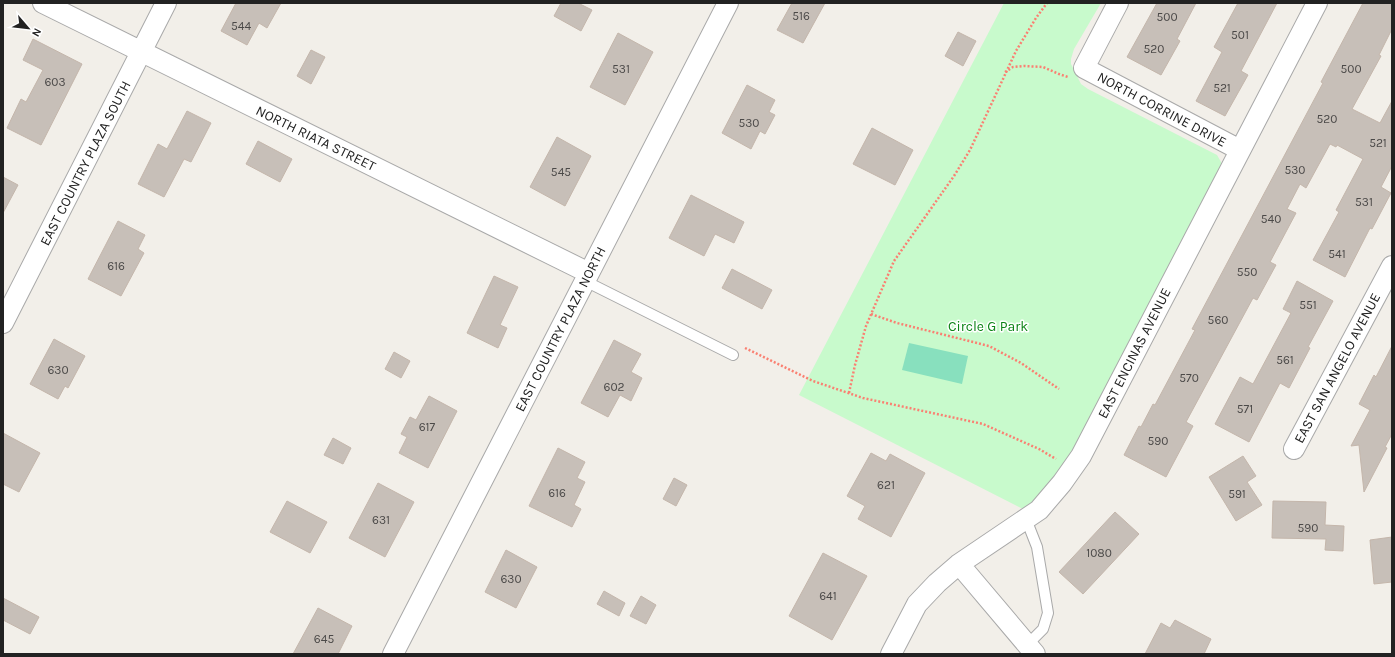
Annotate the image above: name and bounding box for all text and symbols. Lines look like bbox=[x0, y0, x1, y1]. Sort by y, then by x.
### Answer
north arrow bbox=[8, 8, 48, 48]
house number: 516 bbox=[792, 9, 810, 23]
house number: 500 bbox=[1156, 10, 1178, 24]
house number: 544 bbox=[231, 19, 251, 33]
text: N bbox=[29, 26, 44, 39]
house number: 501 bbox=[1231, 28, 1249, 42]
house number: 520 bbox=[1144, 42, 1164, 56]
house number: 531 bbox=[612, 62, 630, 76]
house number: 500 bbox=[1340, 62, 1362, 76]
street label: NORTH CORRINE DRIVE bbox=[1094, 68, 1229, 151]
house number: 603 bbox=[44, 75, 66, 89]
street label: EAST COUNTRY PLAZA SOUTH bbox=[36, 78, 134, 248]
house number: 521 bbox=[1213, 81, 1231, 95]
street label: NORTH RIATA STREET bbox=[253, 102, 379, 175]
house number: 520 bbox=[1317, 112, 1337, 126]
house number: 530 bbox=[739, 116, 759, 130]
house number: 521 bbox=[1369, 136, 1387, 150]
house number: 530 bbox=[1285, 163, 1305, 177]
house number: 545 bbox=[551, 165, 571, 179]
house number: 531 bbox=[1355, 195, 1373, 209]
house number: 540 bbox=[1261, 212, 1281, 226]
street label: EAST COUNTRY PLAZA NORTH bbox=[511, 244, 610, 415]
house number: 541 bbox=[1328, 247, 1346, 261]
house number: 616 bbox=[107, 259, 125, 273]
house number: 550 bbox=[1237, 265, 1257, 279]
street label: EAST ENCINAS AVENUE bbox=[1094, 285, 1175, 421]
street label: EAST SAN ANGELO AVENUE bbox=[1291, 290, 1384, 446]
house number: 551 bbox=[1299, 298, 1317, 312]
house number: 560 bbox=[1208, 313, 1228, 327]
park label: Circle G Park bbox=[948, 318, 1028, 335]
house number: 561 bbox=[1276, 353, 1294, 367]
house number: 630 bbox=[47, 363, 69, 377]
house number: 570 bbox=[1179, 371, 1199, 385]
house number: 602 bbox=[604, 380, 625, 394]
house number: 571 bbox=[1237, 402, 1253, 416]
house number: 617 bbox=[419, 420, 436, 434]
house number: 590 bbox=[1148, 434, 1168, 448]
house number: 621 bbox=[877, 478, 895, 492]
house number: 616 bbox=[548, 486, 566, 500]
house number: 591 bbox=[1228, 487, 1246, 501]
house number: 631 bbox=[372, 513, 390, 527]
house number: 590 bbox=[1298, 521, 1318, 535]
house number: 1080 bbox=[1086, 546, 1112, 560]
house number: 630 bbox=[500, 572, 522, 586]
house number: 641 bbox=[819, 589, 837, 603]
house number: 645 bbox=[314, 632, 334, 646]

